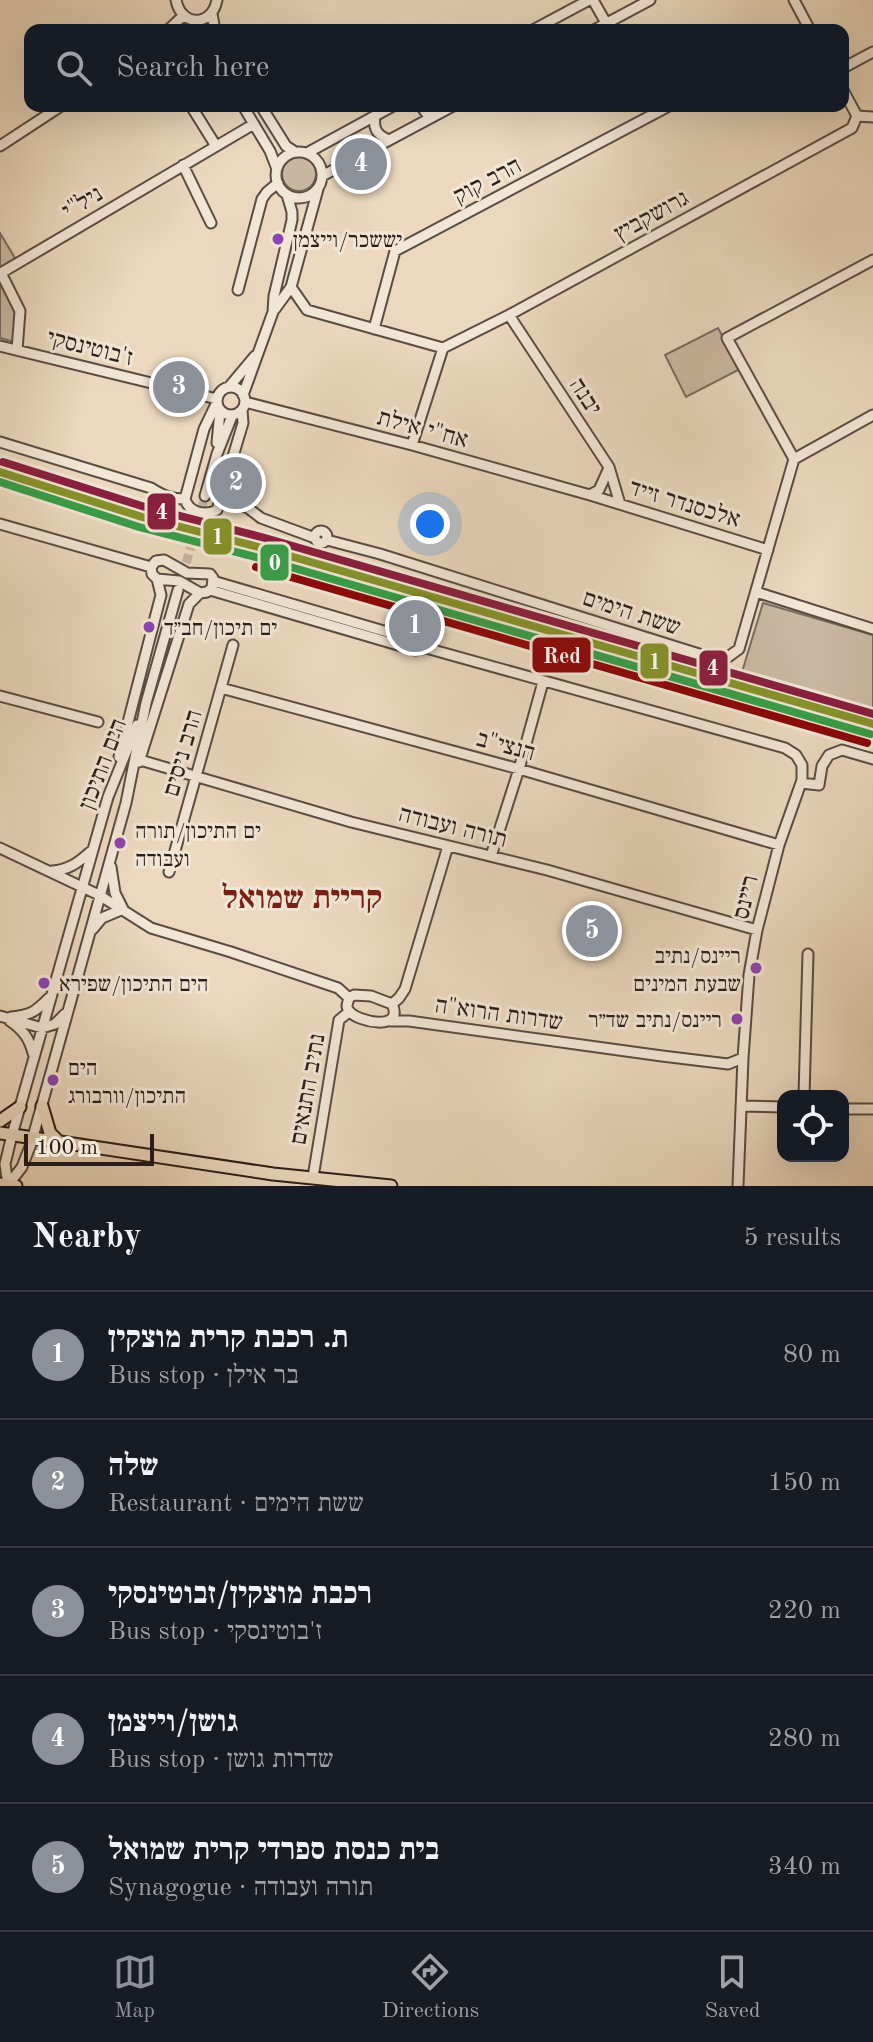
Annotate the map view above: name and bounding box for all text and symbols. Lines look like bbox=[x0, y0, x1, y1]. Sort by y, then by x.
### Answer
search box bbox=[24, 24, 849, 112]
icon: search bbox=[52, 46, 96, 90]
text: Search here bbox=[116, 53, 270, 83]
pin: 4 bbox=[335, 134, 387, 194]
street label: הרב קוק bbox=[450, 154, 526, 210]
street label: ניל"י bbox=[58, 181, 107, 225]
street label: גרושקביץ bbox=[611, 187, 693, 247]
place label: יששכר/וייצמן bbox=[293, 230, 402, 252]
marker: יששכר/וייצמן bbox=[270, 231, 286, 247]
street label: ז'בוטינסקי bbox=[44, 327, 135, 371]
pin: 3 bbox=[153, 357, 205, 417]
street label: יבנה bbox=[564, 374, 605, 420]
street label: אח"י אילת bbox=[375, 404, 471, 454]
pin: 2 bbox=[210, 453, 262, 513]
street label: אלכסנדר זייד bbox=[626, 475, 743, 533]
line badge: 4 bbox=[146, 492, 177, 531]
text: 4 bbox=[156, 502, 168, 524]
your location bbox=[410, 504, 450, 544]
line badge: 1 bbox=[202, 517, 233, 556]
text: 1 bbox=[212, 527, 224, 549]
line badge: 0 bbox=[259, 543, 290, 582]
text: 0 bbox=[269, 553, 281, 575]
street label: ששת הימים bbox=[579, 587, 683, 641]
pin: 1 bbox=[389, 596, 441, 656]
place label: ים תיכון/חב״ד bbox=[164, 618, 277, 640]
marker: ים תיכון/חב״ד bbox=[141, 619, 157, 635]
line badge: Red bbox=[531, 636, 592, 674]
line badge: 1 bbox=[639, 642, 670, 680]
text: Red bbox=[543, 646, 581, 668]
line badge: 4 bbox=[698, 649, 729, 687]
text: 1 bbox=[649, 652, 661, 674]
text: 4 bbox=[707, 658, 719, 680]
street label: הרב ניסים bbox=[160, 708, 208, 799]
street label: הים התיכון bbox=[76, 716, 132, 813]
street label: הנצי"ב bbox=[474, 728, 537, 766]
street label: תורה ועבודה bbox=[396, 803, 509, 853]
place label: ים התיכון/תורה ועבודה bbox=[135, 821, 261, 871]
marker: ים התיכון/תורה ועבודה bbox=[112, 835, 128, 851]
street label: ריינס bbox=[730, 873, 764, 922]
district label: קריית שמואל bbox=[222, 882, 382, 916]
pin: 5 bbox=[566, 901, 618, 961]
place label: ריינס/נתיב שבעת המינים bbox=[633, 946, 741, 996]
marker: ריינס/נתיב שבעת המינים bbox=[748, 960, 764, 976]
place label: הים התיכון/שפירא bbox=[59, 974, 208, 996]
marker: הים התיכון/שפירא bbox=[36, 975, 52, 991]
street label: שדרות הרוא"ה bbox=[433, 994, 564, 1036]
place label: ריינס/נתיב שד״ר bbox=[588, 1010, 722, 1032]
marker: ריינס/נתיב שד״ר bbox=[729, 1011, 745, 1027]
street label: נתיב התנאים bbox=[287, 1032, 331, 1147]
place label: הים התיכון/וורבורג bbox=[68, 1058, 186, 1108]
marker: הים התיכון/וורבורג bbox=[45, 1072, 61, 1088]
map controls bbox=[777, 1090, 849, 1162]
button: locate bbox=[777, 1090, 849, 1162]
scale bar bbox=[24, 1130, 154, 1166]
text: 100 m bbox=[36, 1137, 98, 1159]
text: Nearby bbox=[32, 1221, 142, 1255]
text: 5 results bbox=[743, 1225, 841, 1251]
text: ת. רכבת קרית מוצקין bbox=[108, 1324, 349, 1354]
text: 1 bbox=[50, 1342, 66, 1368]
text: 80 m bbox=[783, 1342, 841, 1368]
text: Bus stop · בר אילן bbox=[108, 1363, 299, 1389]
text: שלה bbox=[108, 1452, 159, 1482]
text: 2 bbox=[50, 1470, 66, 1496]
text: 150 m bbox=[768, 1470, 841, 1496]
text: Restaurant · ששת הימים bbox=[108, 1491, 364, 1517]
text: רכבת מוצקין/זבוטינסקי bbox=[108, 1580, 372, 1610]
text: 3 bbox=[50, 1598, 66, 1624]
text: 220 m bbox=[768, 1598, 841, 1624]
text: Bus stop · ז'בוטינסקי bbox=[108, 1619, 322, 1645]
text: גושן/וייצמן bbox=[108, 1708, 238, 1738]
text: 4 bbox=[50, 1726, 66, 1752]
text: 280 m bbox=[768, 1726, 841, 1752]
text: Bus stop · שדרות גושן bbox=[108, 1747, 334, 1773]
text: בית כנסת ספרדי קרית שמואל bbox=[108, 1836, 439, 1866]
text: 5 bbox=[50, 1854, 66, 1880]
text: 340 m bbox=[768, 1854, 841, 1880]
text: Synagogue · תורה ועבודה bbox=[108, 1875, 373, 1901]
tab: Map bbox=[113, 1950, 157, 2025]
tab: Directions bbox=[382, 1950, 479, 2025]
tab: Saved bbox=[704, 1950, 760, 2025]

